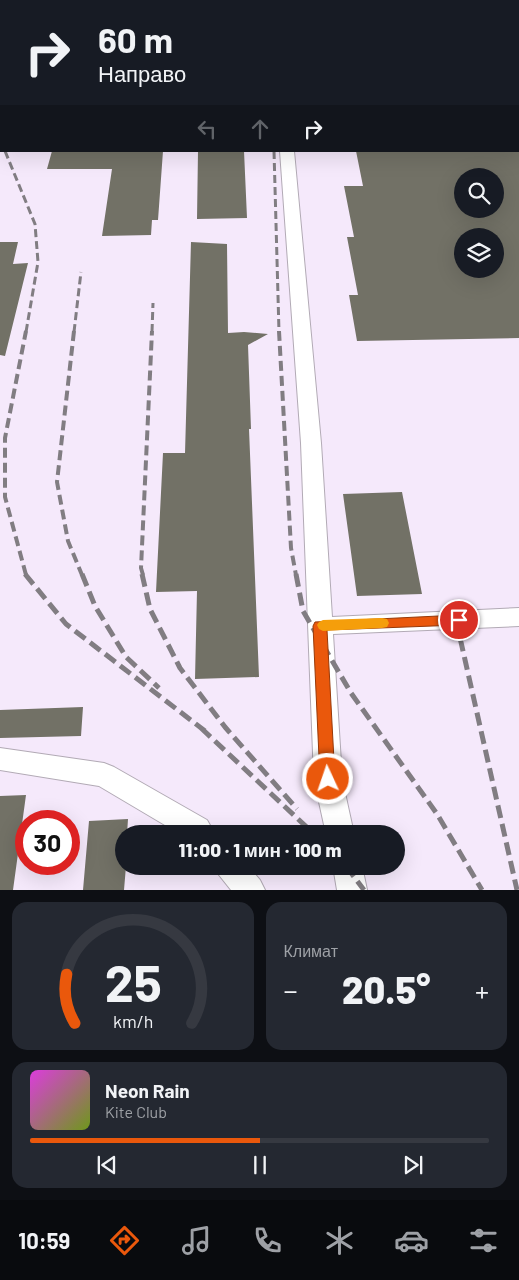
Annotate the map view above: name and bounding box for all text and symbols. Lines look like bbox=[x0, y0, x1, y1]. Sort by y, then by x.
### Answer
text: 60 m bbox=[98, 18, 173, 60]
icon: right bbox=[15, 20, 80, 85]
text: Направо bbox=[98, 60, 186, 86]
icon: left bbox=[193, 115, 221, 143]
icon: ahead bbox=[246, 115, 274, 143]
icon: right bbox=[299, 115, 327, 143]
map controls bbox=[454, 168, 504, 278]
button: search bbox=[454, 168, 504, 218]
button: layers bbox=[454, 228, 504, 278]
pin bbox=[438, 599, 480, 641]
icon: arrive bbox=[445, 606, 473, 634]
position arrow bbox=[301, 752, 353, 804]
speed limit sign: 30 bbox=[15, 810, 80, 875]
text: 11:00 · 1 мин · 100 m bbox=[179, 838, 341, 861]
text: Климат bbox=[284, 941, 338, 960]
text: 25 bbox=[104, 950, 161, 1012]
text: 20.5° bbox=[342, 966, 430, 1012]
text: − bbox=[284, 973, 298, 1007]
text: + bbox=[475, 973, 489, 1007]
text: km/h bbox=[113, 1010, 153, 1032]
text: Neon Rain bbox=[105, 1079, 190, 1102]
text: Kite Club bbox=[105, 1102, 167, 1121]
icon: previous bbox=[93, 1151, 121, 1179]
icon: pause bbox=[246, 1151, 274, 1179]
icon: next bbox=[399, 1151, 427, 1179]
icon: directions bbox=[107, 1223, 142, 1258]
icon: music bbox=[179, 1223, 214, 1258]
icon: phone bbox=[250, 1223, 285, 1258]
icon: climate bbox=[322, 1223, 357, 1258]
icon: car bbox=[394, 1223, 429, 1258]
icon: filters bbox=[466, 1223, 501, 1258]
text: 10:59 bbox=[18, 1227, 70, 1253]

